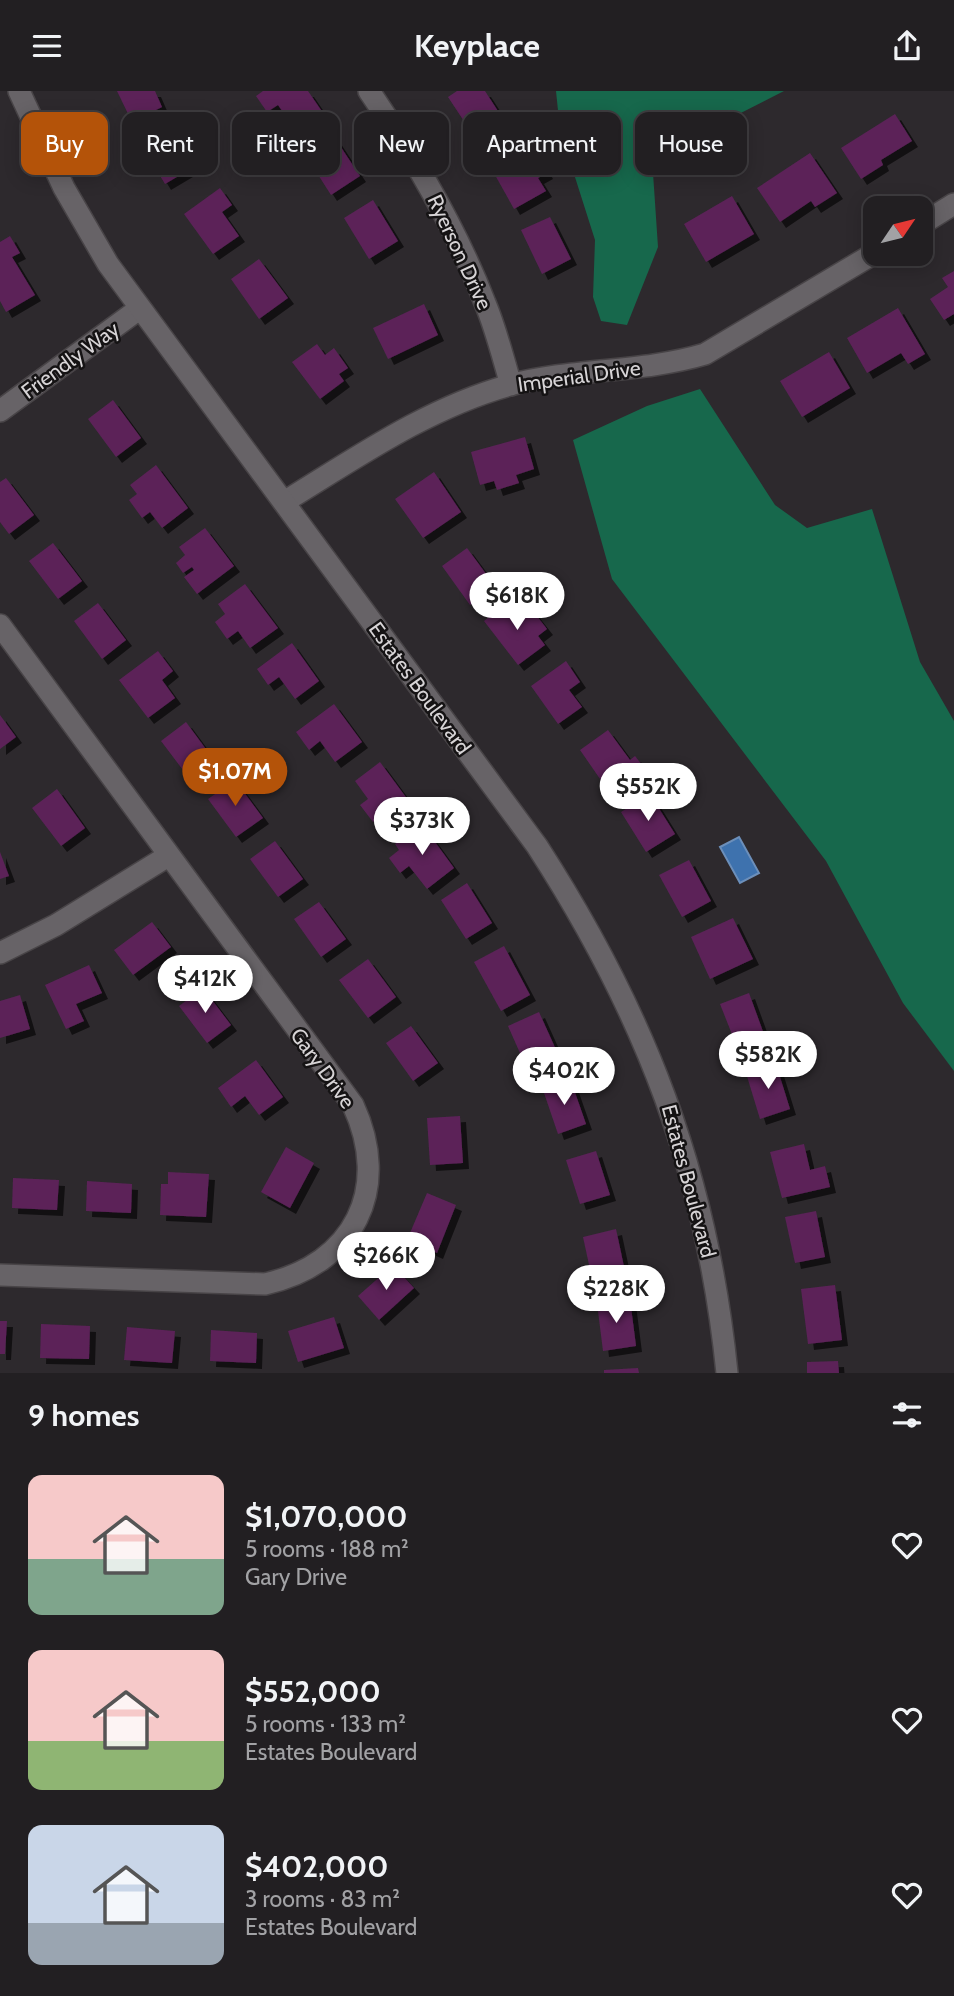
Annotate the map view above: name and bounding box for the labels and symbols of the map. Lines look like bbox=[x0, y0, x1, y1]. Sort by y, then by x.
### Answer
street label: Ryerson Drive bbox=[422, 190, 498, 314]
north arrow bbox=[863, 196, 933, 266]
street label: Friendly Way bbox=[16, 316, 124, 404]
street label: Imperial Drive bbox=[516, 355, 642, 397]
pin: $618K bbox=[468, 573, 566, 632]
street label: Estates Boulevard bbox=[364, 617, 476, 759]
pin: $1.07M bbox=[178, 749, 292, 808]
pin: $552K bbox=[599, 763, 697, 823]
pin: $373K bbox=[373, 797, 471, 857]
pin: $412K bbox=[156, 955, 254, 1015]
street label: Gary Drive bbox=[285, 1023, 361, 1113]
pin: $582K bbox=[719, 1031, 817, 1091]
pin: $402K bbox=[515, 1047, 613, 1107]
street label: Estates Boulevard bbox=[657, 1102, 721, 1260]
pin: $266K bbox=[337, 1233, 435, 1292]
pin: $228K bbox=[567, 1265, 665, 1325]

